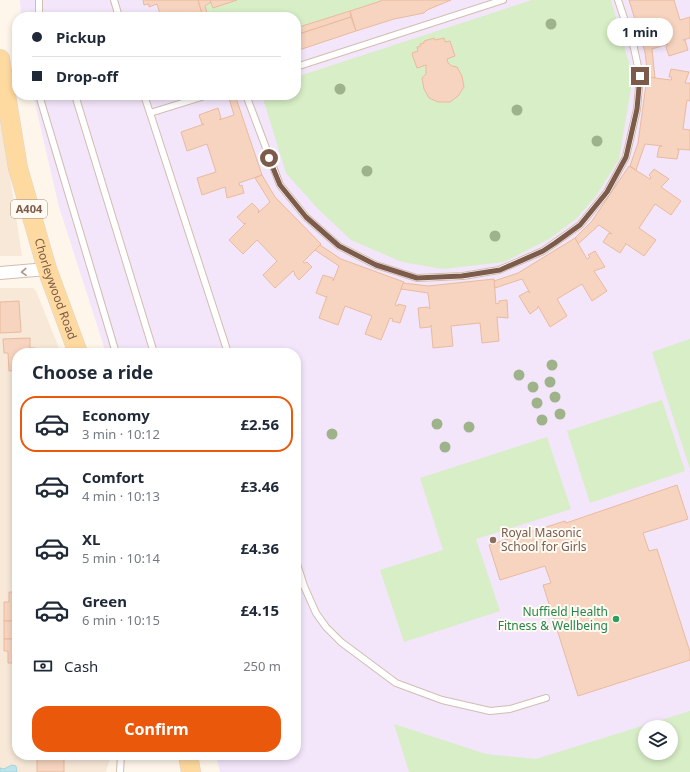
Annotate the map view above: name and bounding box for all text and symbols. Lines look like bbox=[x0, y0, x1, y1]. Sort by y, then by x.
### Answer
callout: 1 min bbox=[607, 18, 673, 46]
text: 1 min bbox=[622, 23, 658, 41]
text: Pickup bbox=[56, 27, 106, 47]
text: Drop-off bbox=[56, 66, 118, 86]
route end bbox=[631, 67, 649, 85]
route start bbox=[260, 149, 278, 167]
road number: A404 bbox=[11, 200, 47, 218]
street label: Chorleywood Road bbox=[31, 236, 81, 342]
one-way arrow bbox=[21, 267, 27, 276]
text: Choose a ride bbox=[32, 360, 153, 384]
text: Economy bbox=[82, 405, 150, 425]
icon: car bbox=[34, 406, 70, 442]
text: £2.56 bbox=[240, 414, 279, 434]
text: 3 min · 10:12 bbox=[82, 425, 160, 443]
text: Comfort bbox=[82, 467, 144, 487]
icon: car bbox=[34, 468, 70, 504]
text: £3.46 bbox=[240, 476, 279, 496]
text: 4 min · 10:13 bbox=[82, 487, 160, 505]
place label: Royal Masonic School for Girls bbox=[501, 524, 587, 555]
text: XL bbox=[82, 529, 100, 549]
icon: car bbox=[34, 530, 70, 566]
marker: Royal Masonic School for Girls bbox=[488, 535, 498, 545]
text: £4.36 bbox=[240, 538, 279, 558]
text: 5 min · 10:14 bbox=[82, 549, 160, 567]
text: Green bbox=[82, 591, 127, 611]
icon: car bbox=[34, 592, 70, 628]
text: £4.15 bbox=[240, 600, 279, 620]
place label: Nuffield Health Fitness & Wellbeing bbox=[498, 603, 608, 634]
text: 6 min · 10:15 bbox=[82, 611, 160, 629]
marker: Nuffield Health Fitness & Wellbeing bbox=[611, 614, 621, 624]
icon: cash bbox=[32, 655, 54, 677]
text: Cash bbox=[64, 656, 98, 676]
text: 250 m bbox=[243, 657, 281, 675]
button: Confirm bbox=[32, 706, 281, 752]
map controls bbox=[638, 720, 678, 760]
button: layers bbox=[638, 720, 678, 760]

